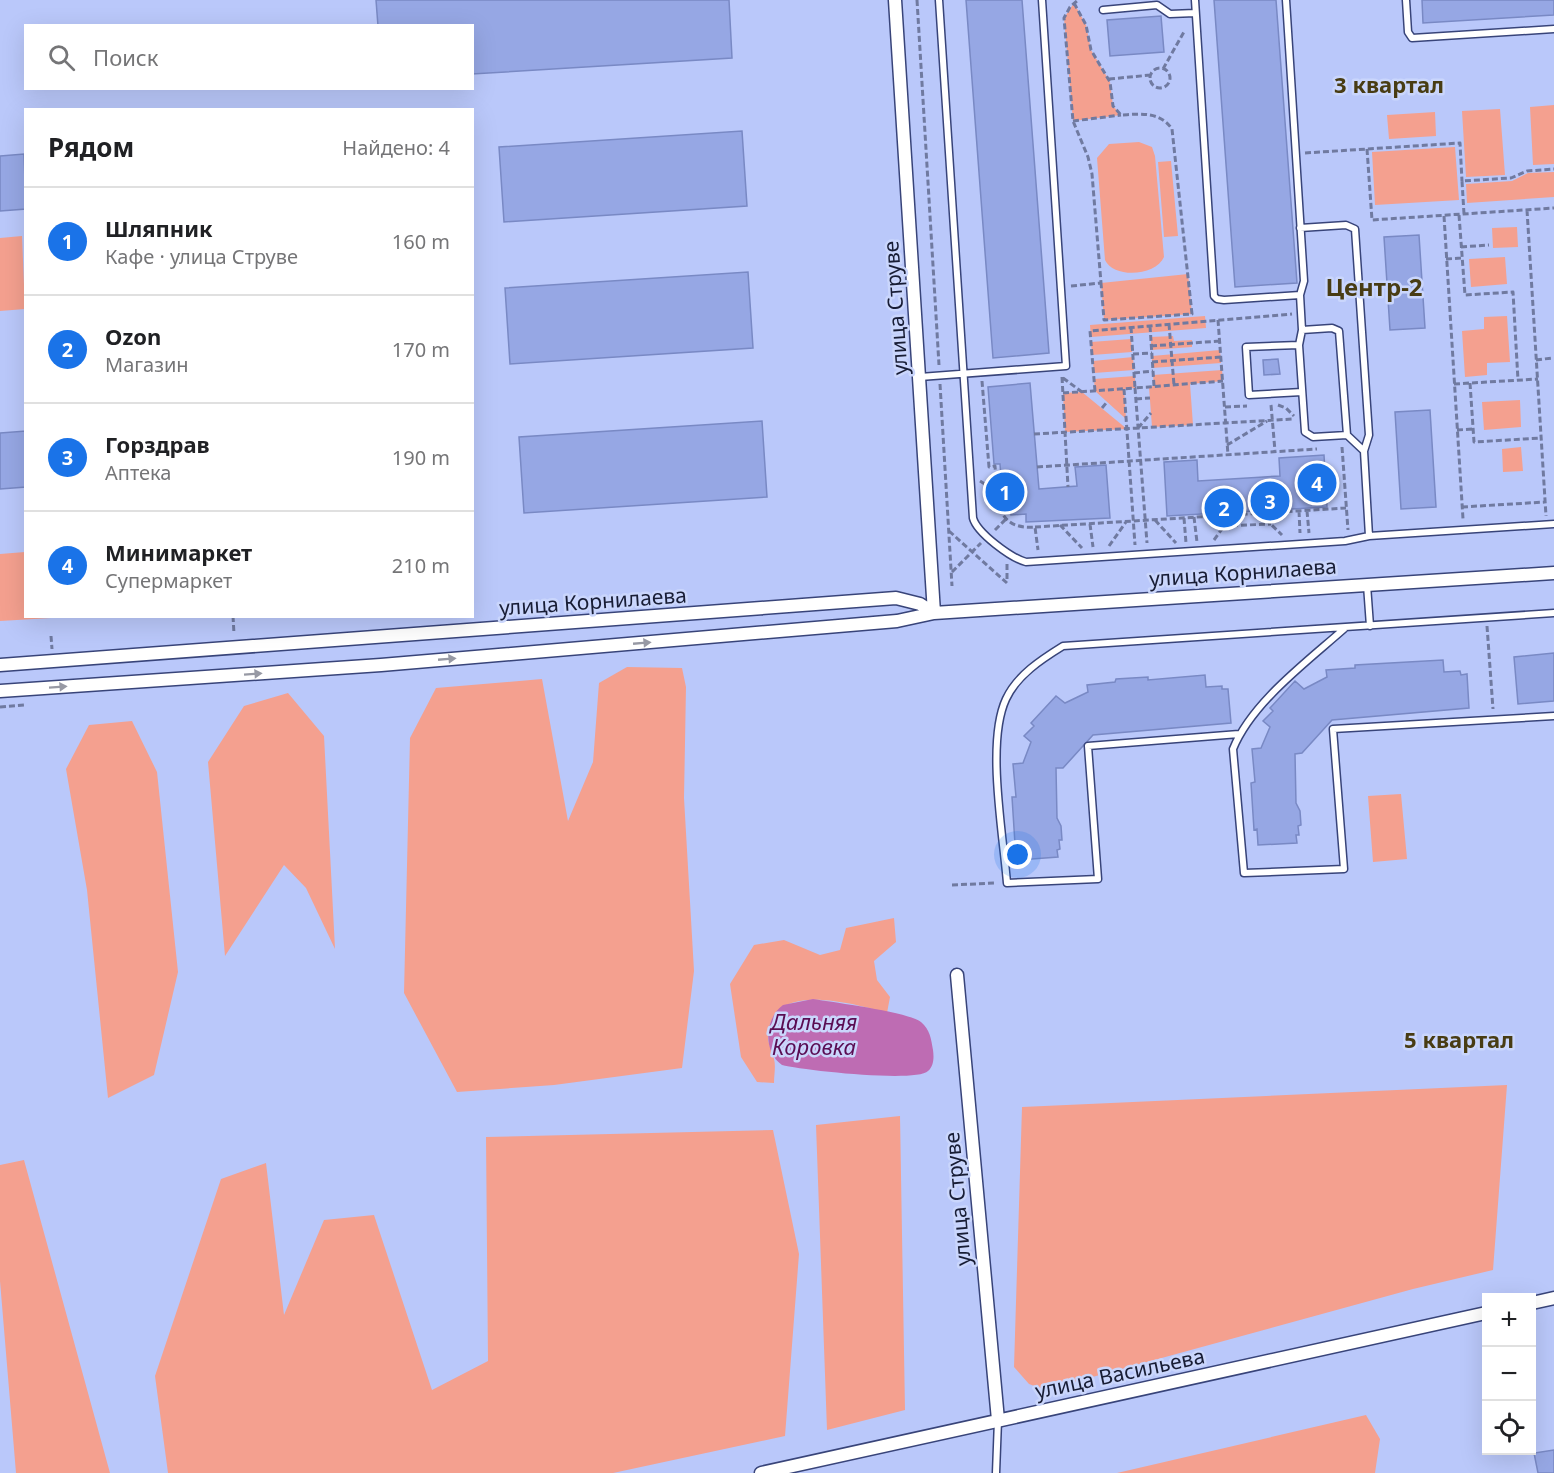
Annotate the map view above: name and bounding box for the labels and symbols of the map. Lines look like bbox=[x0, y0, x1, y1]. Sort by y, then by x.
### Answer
district label: 3 квартал bbox=[1334, 69, 1444, 99]
street label: улица Струве bbox=[876, 240, 914, 376]
district label: Центр-2 bbox=[1325, 270, 1423, 303]
pin: 4 bbox=[1298, 460, 1336, 506]
pin: 1 bbox=[986, 470, 1024, 514]
pin: 3 bbox=[1250, 478, 1290, 524]
pin: 2 bbox=[1204, 486, 1244, 530]
street label: улица Корнилаева bbox=[1148, 551, 1338, 593]
street label: улица Корнилаева bbox=[498, 580, 688, 622]
one-way arrow bbox=[632, 638, 651, 648]
one-way arrow bbox=[438, 654, 457, 664]
one-way arrow bbox=[243, 669, 262, 679]
one-way arrow bbox=[49, 682, 68, 692]
your location bbox=[1003, 840, 1032, 869]
water label: Дальняя Коровка bbox=[769, 1006, 857, 1061]
district label: 5 квартал bbox=[1404, 1024, 1514, 1054]
street label: улица Струве bbox=[937, 1131, 977, 1267]
street label: улица Васильева bbox=[1032, 1341, 1207, 1405]

